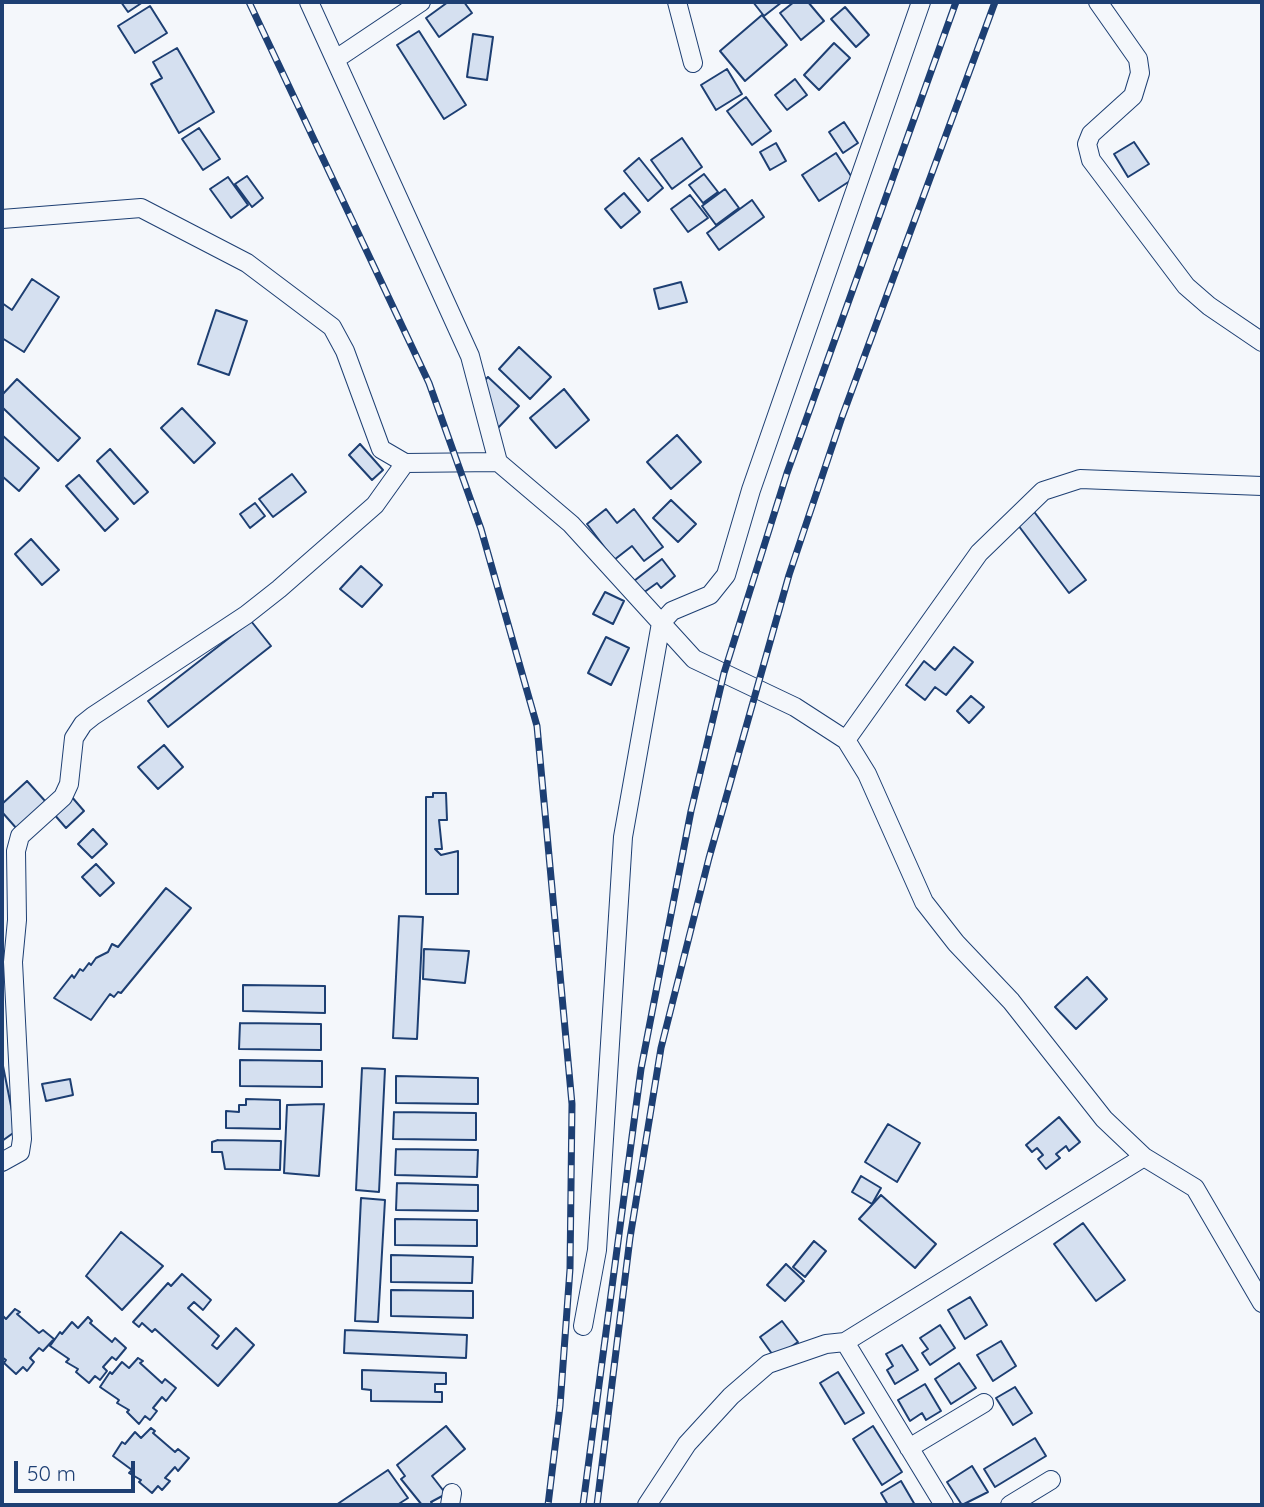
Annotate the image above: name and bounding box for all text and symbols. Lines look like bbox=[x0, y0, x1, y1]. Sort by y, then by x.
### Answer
scale bar bbox=[18, 1448, 138, 1492]
text: 50 m bbox=[27, 1460, 76, 1486]

